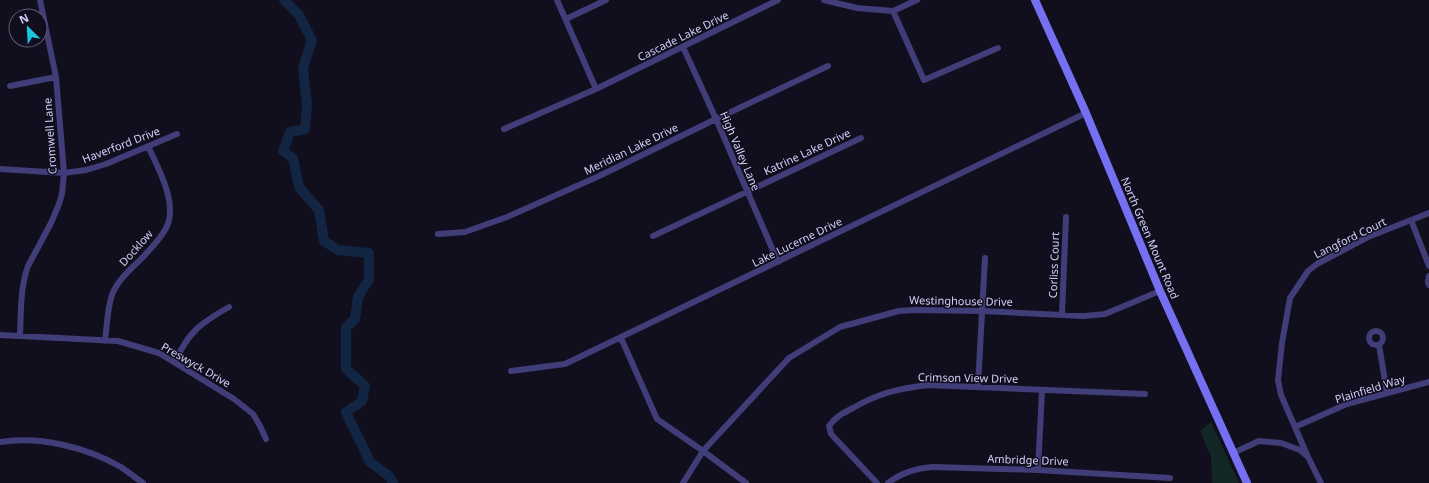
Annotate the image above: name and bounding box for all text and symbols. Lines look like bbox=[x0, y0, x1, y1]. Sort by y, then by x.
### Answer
street label: Cascade Lake Drive bbox=[635, 7, 731, 64]
north arrow bbox=[8, 8, 48, 48]
text: N bbox=[17, 10, 31, 27]
street label: Cromwell Lane bbox=[39, 97, 60, 175]
street label: High Valley Lane bbox=[717, 109, 764, 193]
street label: Meridian Lake Drive bbox=[581, 119, 680, 178]
street label: Haverford Drive bbox=[80, 123, 162, 166]
street label: Katrine Lake Drive bbox=[761, 125, 853, 178]
street label: North Green Mount Road bbox=[1118, 175, 1183, 301]
street label: Lake Lucerne Drive bbox=[749, 213, 844, 270]
street label: Langford Court bbox=[1311, 214, 1389, 262]
street label: Docklow bbox=[115, 226, 156, 269]
street label: Corliss Court bbox=[1045, 232, 1062, 298]
street label: Westinghouse Drive bbox=[909, 292, 1013, 309]
street label: Preswyck Drive bbox=[159, 339, 234, 391]
street label: Crimson View Drive bbox=[918, 369, 1018, 386]
street label: Plainfield Way bbox=[1333, 371, 1407, 406]
street label: Ambridge Drive bbox=[987, 451, 1069, 468]

